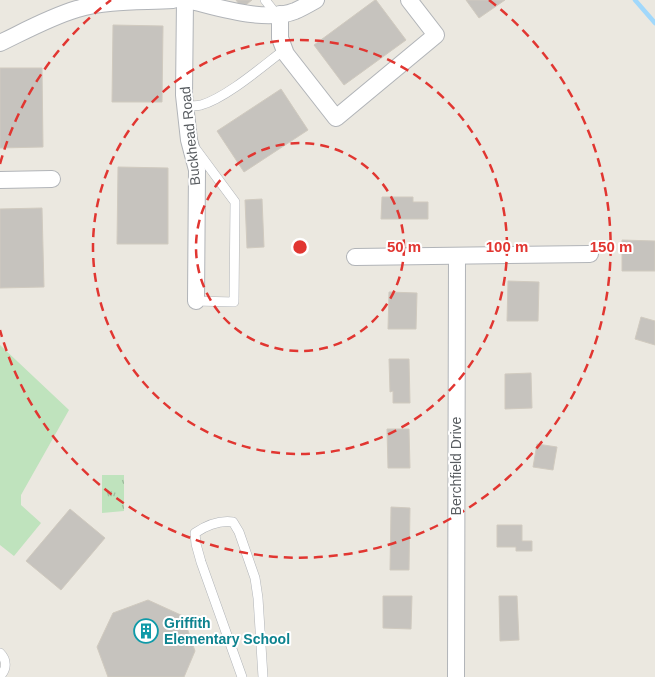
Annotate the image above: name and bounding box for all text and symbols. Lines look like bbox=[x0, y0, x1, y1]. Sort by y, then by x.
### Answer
street label: Buckhead Road bbox=[177, 86, 203, 186]
centre of rings bbox=[291, 238, 309, 256]
text: 50 m bbox=[387, 238, 421, 255]
text: 100 m bbox=[486, 238, 528, 255]
text: 150 m bbox=[590, 238, 632, 255]
street label: Berchfield Drive bbox=[448, 416, 464, 515]
place label: Griffith Elementary School bbox=[164, 615, 290, 647]
building icon: Griffith Elementary School bbox=[133, 618, 159, 644]

